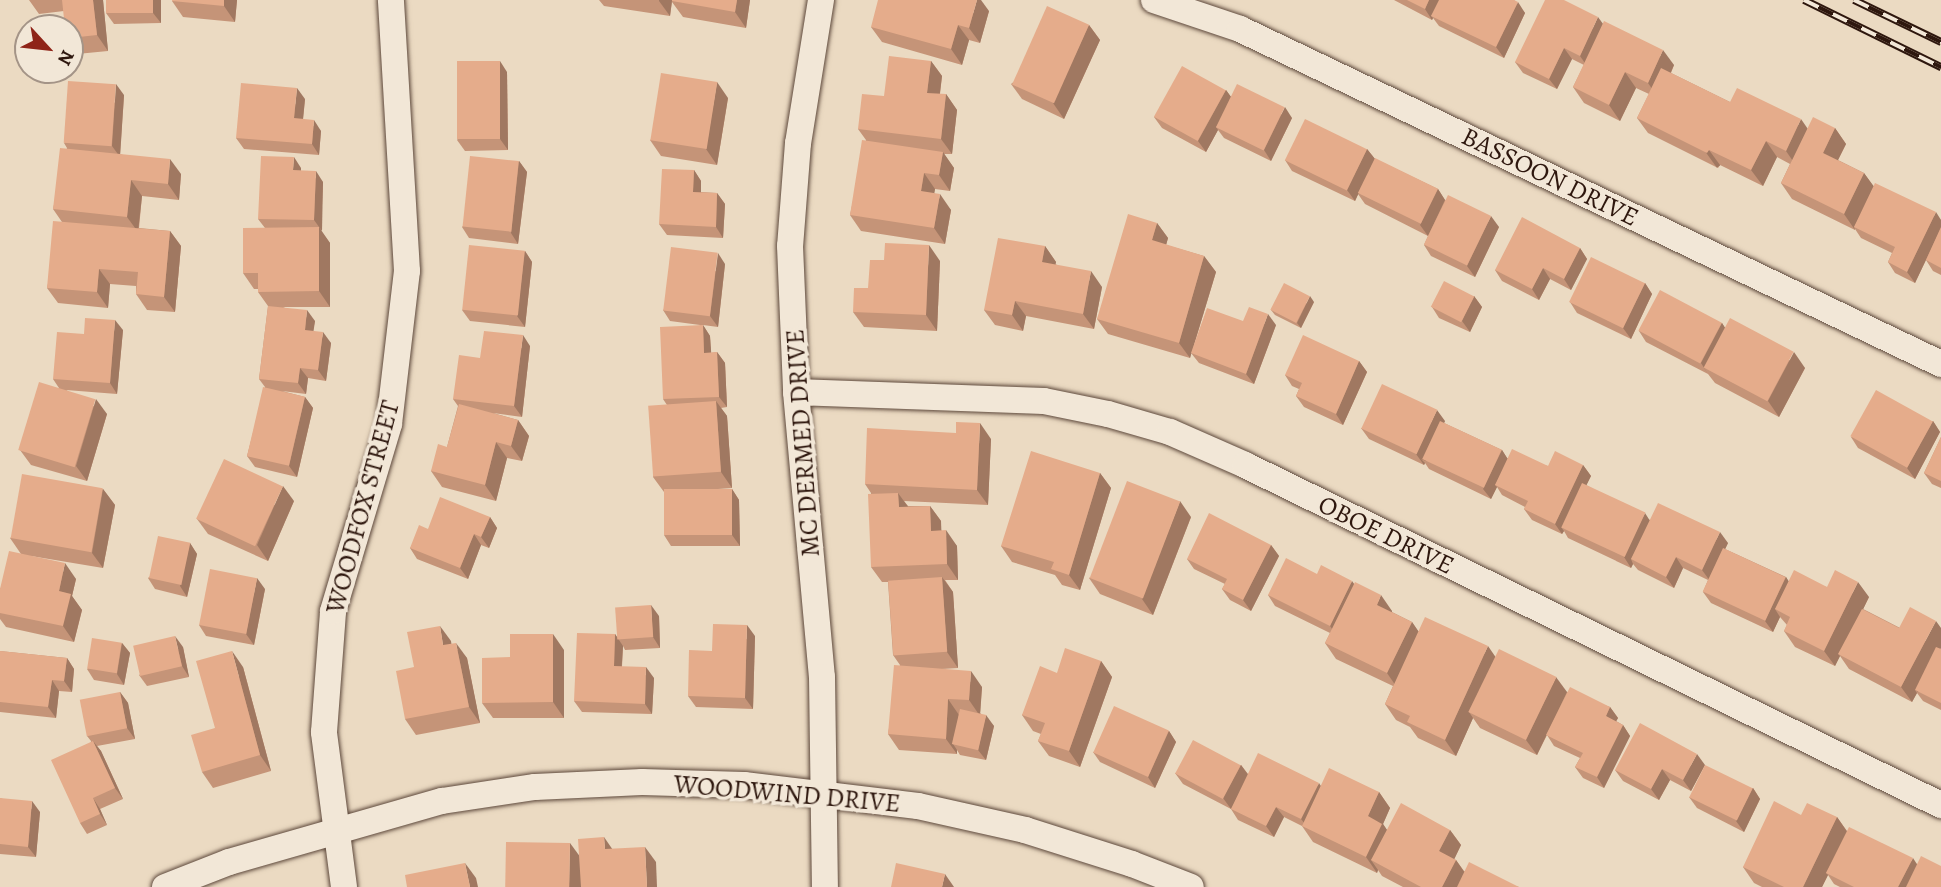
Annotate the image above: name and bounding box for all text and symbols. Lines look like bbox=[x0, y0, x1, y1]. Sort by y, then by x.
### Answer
north arrow bbox=[14, 14, 84, 84]
text: N bbox=[51, 46, 81, 70]
street label: BASSOON DRIVE bbox=[1456, 121, 1644, 233]
street label: MC DERMED DRIVE bbox=[779, 328, 827, 558]
street label: WOODFOX STREET bbox=[320, 397, 406, 617]
street label: OBOE DRIVE bbox=[1313, 489, 1459, 581]
street label: WOODWIND DRIVE bbox=[672, 769, 902, 819]

